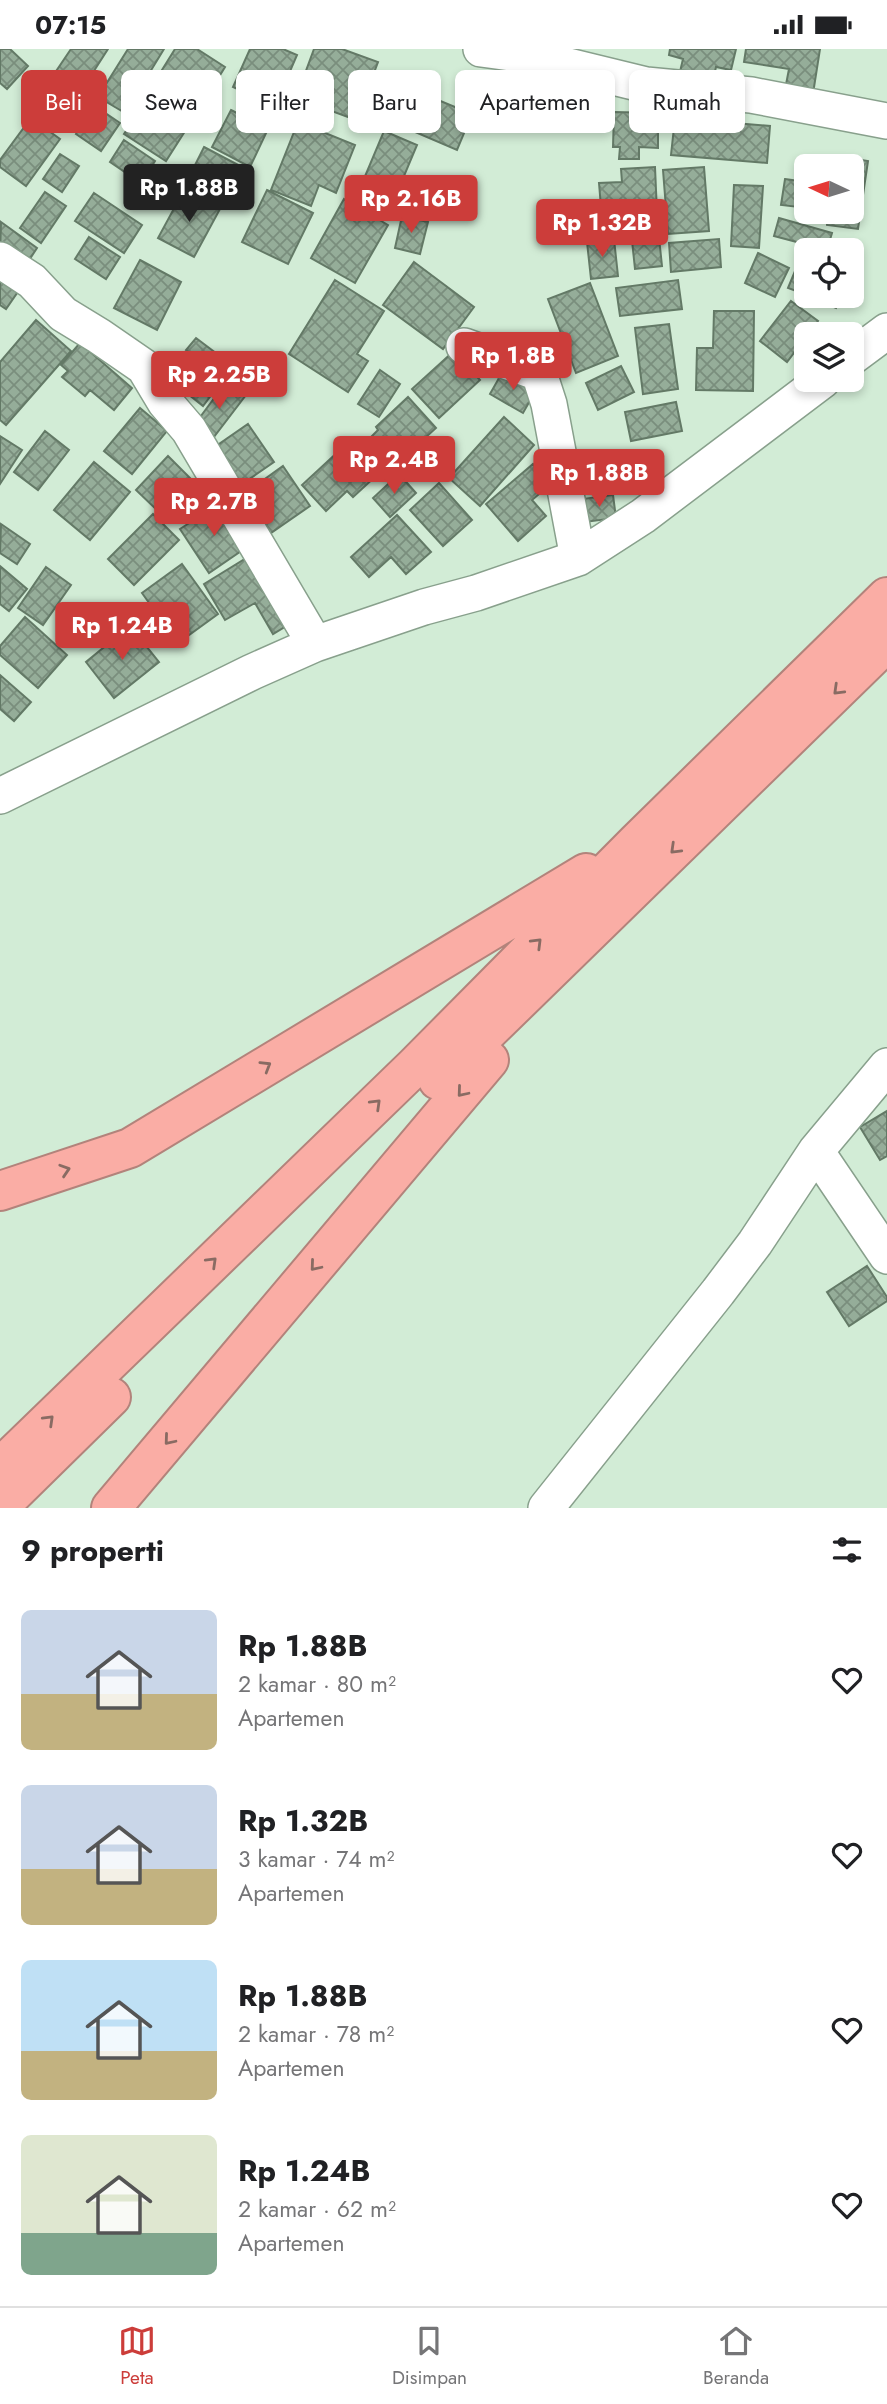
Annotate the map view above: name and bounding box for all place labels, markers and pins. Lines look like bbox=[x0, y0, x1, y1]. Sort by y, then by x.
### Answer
pin: Rp 1.88B bbox=[117, 165, 261, 224]
pin: Rp 2.16B bbox=[339, 176, 483, 235]
pin: Rp 1.32B bbox=[530, 199, 674, 259]
pin: Rp 1.8B bbox=[448, 333, 578, 392]
pin: Rp 2.25B bbox=[147, 351, 291, 411]
pin: Rp 2.4B bbox=[329, 437, 459, 496]
pin: Rp 1.88B bbox=[527, 449, 671, 509]
pin: Rp 2.7B bbox=[149, 479, 279, 538]
pin: Rp 1.24B bbox=[50, 603, 194, 662]

